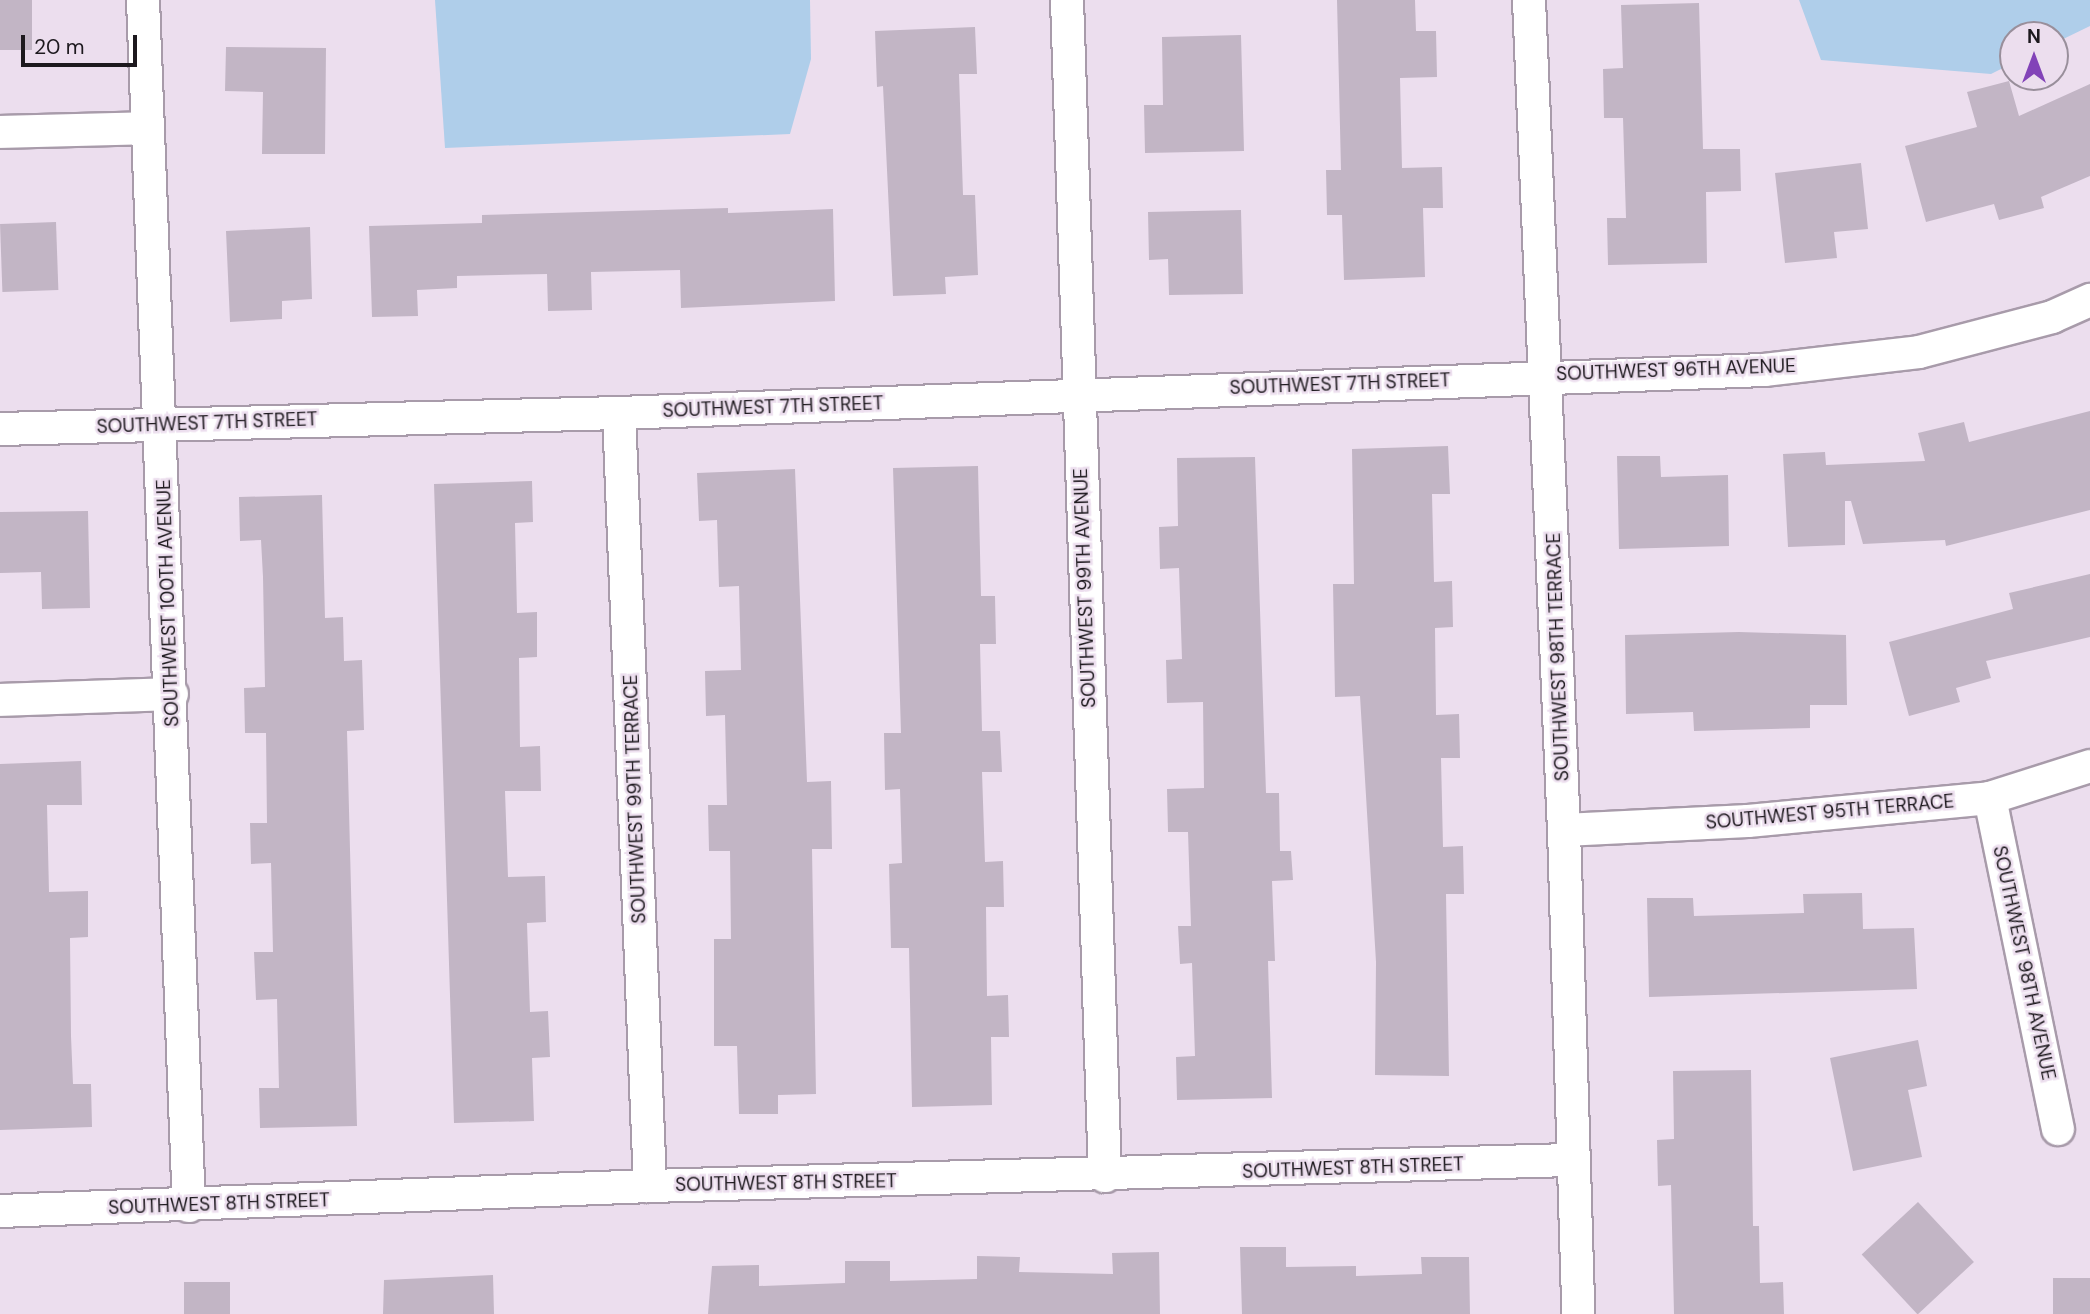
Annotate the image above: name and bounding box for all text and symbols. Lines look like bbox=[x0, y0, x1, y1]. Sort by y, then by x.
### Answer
scale bar bbox=[24, 21, 140, 65]
north arrow bbox=[1999, 21, 2069, 91]
text: N bbox=[2027, 24, 2041, 49]
text: 20 m bbox=[34, 33, 85, 61]
street label: SOUTHWEST 96TH AVENUE bbox=[1556, 354, 1796, 386]
street label: SOUTHWEST 7TH STREET bbox=[1229, 369, 1451, 399]
street label: SOUTHWEST 7TH STREET bbox=[662, 392, 884, 422]
street label: SOUTHWEST 7TH STREET bbox=[96, 408, 318, 438]
street label: SOUTHWEST 99TH AVENUE bbox=[1069, 468, 1101, 708]
street label: SOUTHWEST 100TH AVENUE bbox=[152, 479, 184, 727]
street label: SOUTHWEST 98TH TERRACE bbox=[1542, 532, 1574, 782]
street label: SOUTHWEST 99TH TERRACE bbox=[619, 674, 651, 924]
street label: SOUTHWEST 95TH TERRACE bbox=[1705, 790, 1955, 834]
street label: SOUTHWEST 98TH AVENUE bbox=[1988, 844, 2060, 1082]
street label: SOUTHWEST 8TH STREET bbox=[1242, 1153, 1464, 1183]
street label: SOUTHWEST 8TH STREET bbox=[675, 1170, 897, 1196]
street label: SOUTHWEST 8TH STREET bbox=[108, 1189, 330, 1219]

